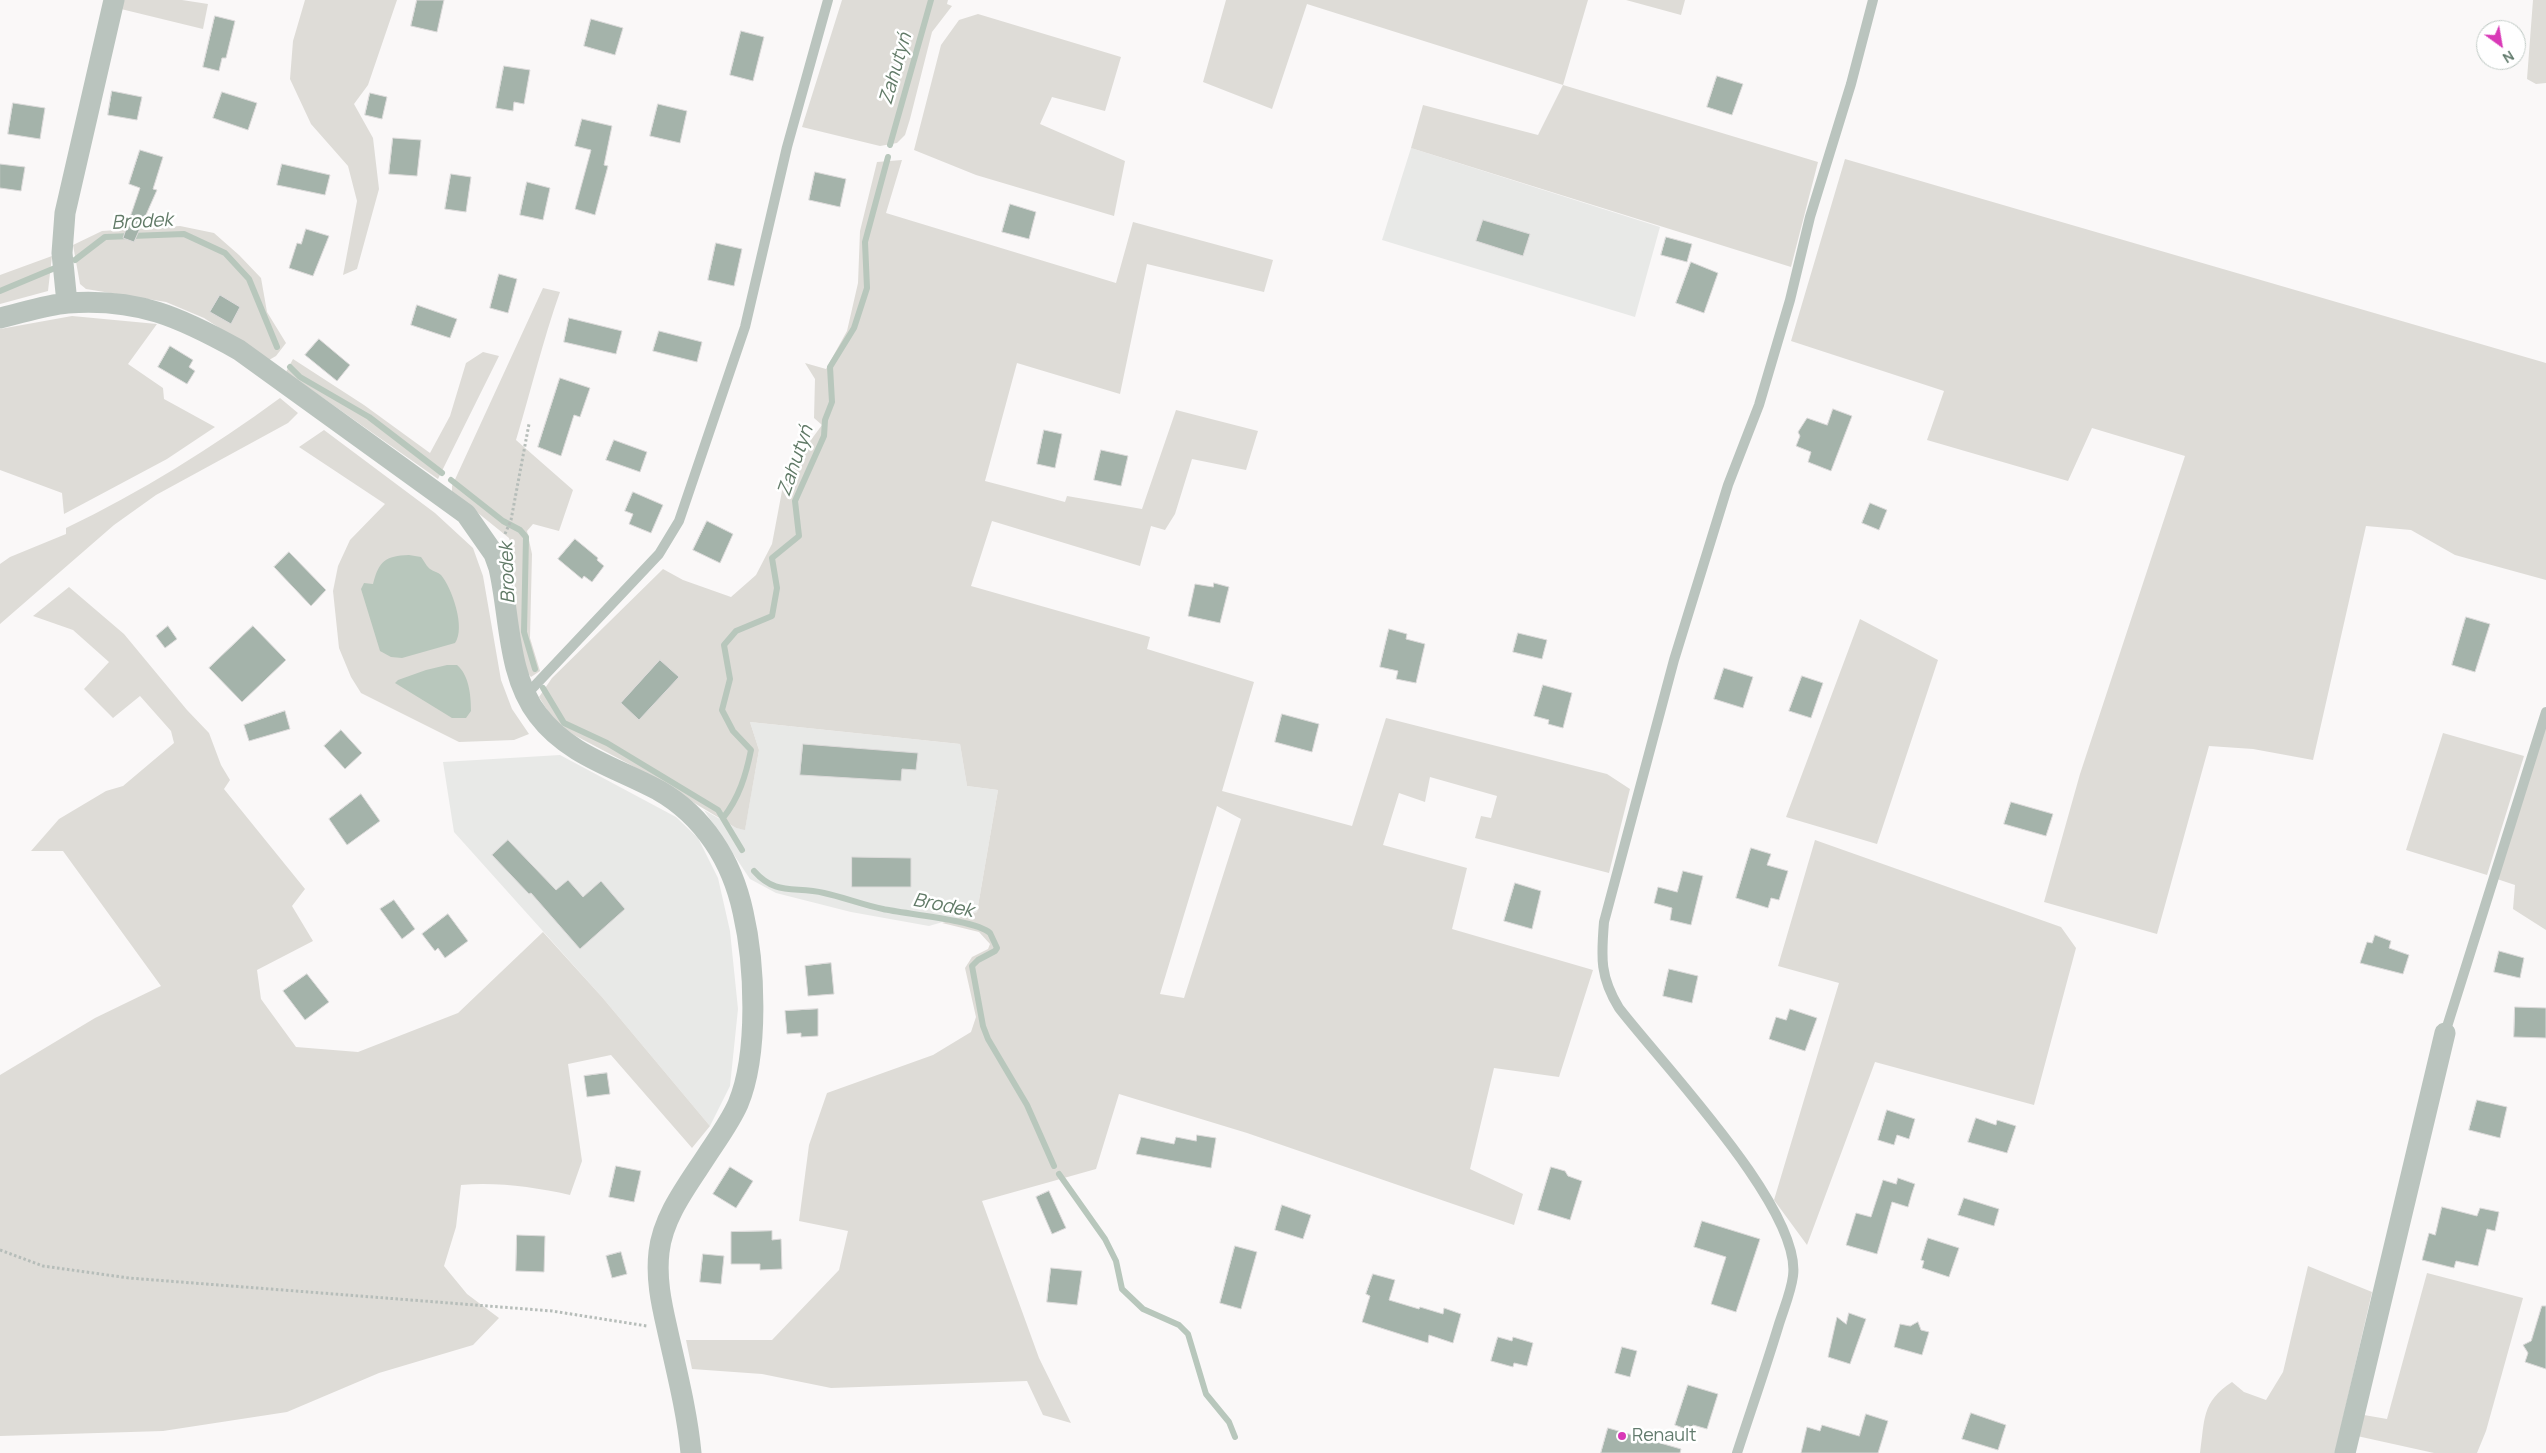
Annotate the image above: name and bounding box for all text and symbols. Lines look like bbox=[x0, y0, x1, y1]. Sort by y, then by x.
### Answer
north arrow bbox=[2476, 20, 2526, 70]
water label: Zahutyń bbox=[875, 31, 917, 107]
text: N bbox=[2499, 47, 2518, 68]
water label: Brodek bbox=[111, 209, 173, 235]
water label: Zahutyń bbox=[773, 423, 819, 499]
water label: Brodek bbox=[496, 542, 520, 604]
water label: Brodek bbox=[911, 889, 975, 923]
place label: Renault bbox=[1632, 1425, 1696, 1447]
marker: Renault bbox=[1616, 1430, 1628, 1442]

